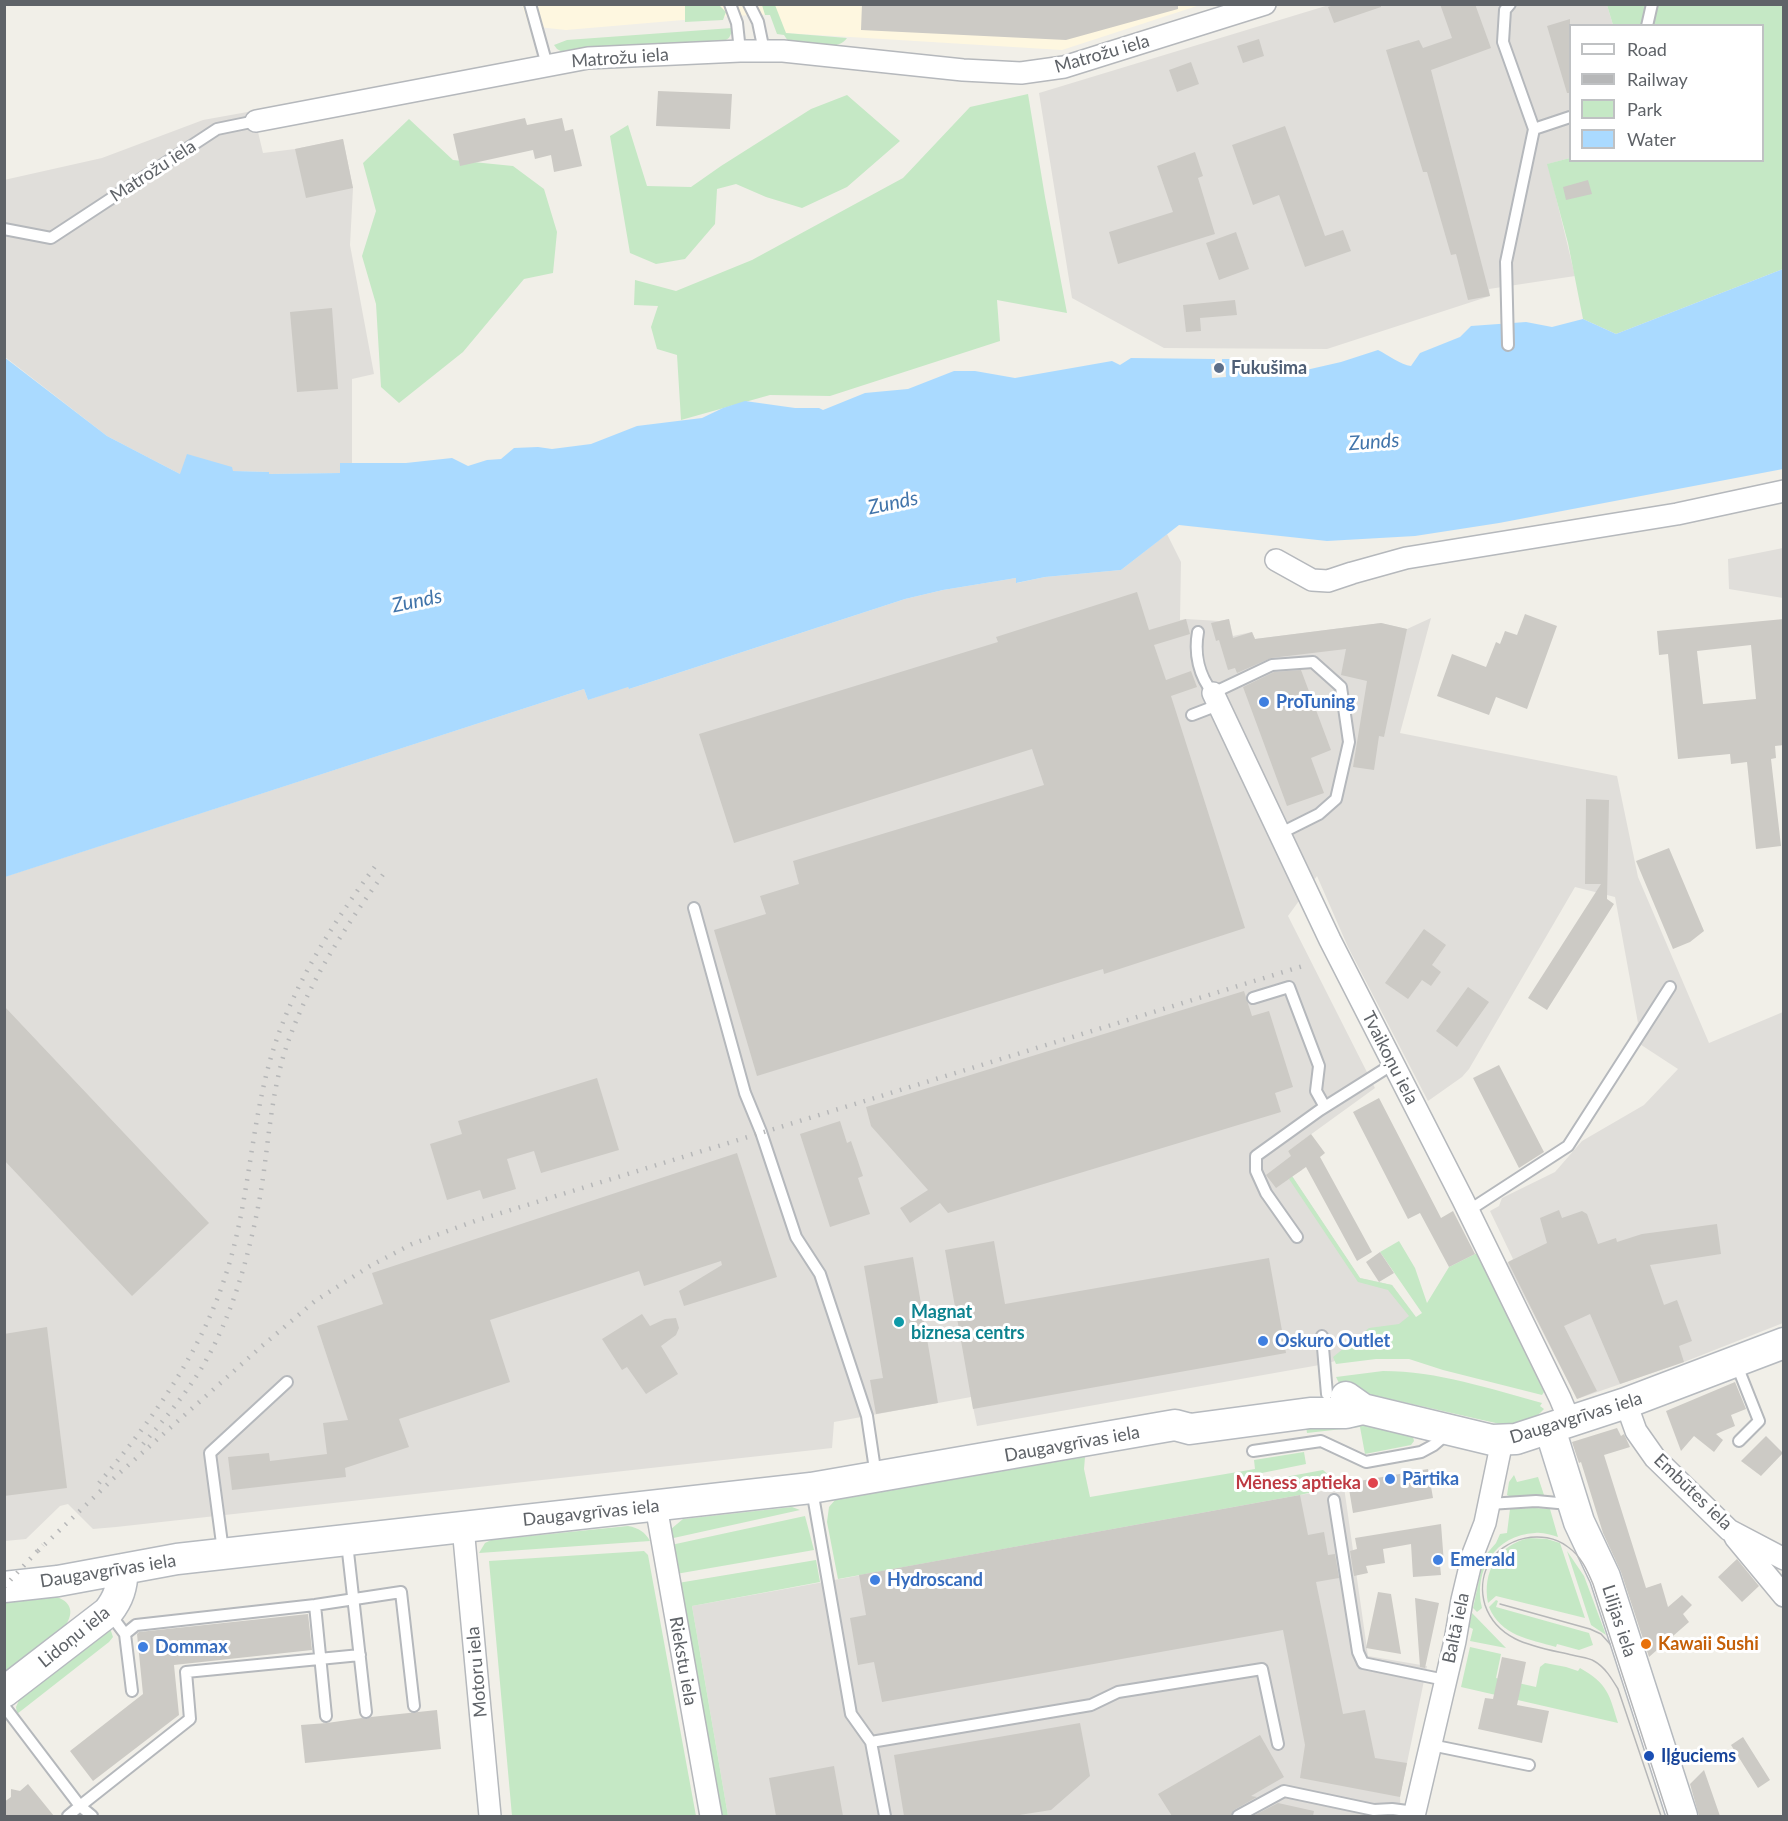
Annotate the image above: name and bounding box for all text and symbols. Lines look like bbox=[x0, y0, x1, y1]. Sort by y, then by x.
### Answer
legend bbox=[1569, 24, 1764, 162]
street label: Matrožu iela bbox=[1052, 30, 1152, 78]
text: Road bbox=[1627, 38, 1667, 60]
street label: Matrožu iela bbox=[571, 44, 669, 72]
text: Railway bbox=[1627, 68, 1688, 90]
text: Park bbox=[1627, 98, 1662, 120]
text: Water bbox=[1627, 128, 1676, 150]
street label: Matrožu iela bbox=[106, 135, 200, 207]
place label: Fukušima bbox=[1231, 357, 1307, 379]
marker: Fukušima bbox=[1212, 361, 1226, 375]
water label: Zunds bbox=[1348, 428, 1400, 456]
water label: Zunds bbox=[866, 486, 920, 520]
water label: Zunds bbox=[390, 584, 444, 618]
place label: ProTuning bbox=[1276, 691, 1355, 713]
marker: ProTuning bbox=[1257, 695, 1271, 709]
street label: Tvaikoņu iela bbox=[1357, 1008, 1423, 1108]
place label: Magnat biznesa centrs bbox=[911, 1301, 1025, 1344]
marker: Magnat biznesa centrs bbox=[892, 1315, 906, 1329]
place label: Oskuro Outlet bbox=[1275, 1330, 1390, 1352]
marker: Oskuro Outlet bbox=[1256, 1334, 1270, 1348]
street label: Daugavgrīvas iela bbox=[1507, 1388, 1645, 1448]
street label: Daugavgrīvas iela bbox=[1003, 1421, 1141, 1467]
street label: Embūtes iela bbox=[1649, 1449, 1737, 1535]
place label: Pārtika bbox=[1402, 1468, 1459, 1490]
place label: Mēness aptieka bbox=[1236, 1472, 1361, 1494]
marker: Pārtika bbox=[1383, 1472, 1397, 1486]
marker: Mēness aptieka bbox=[1366, 1476, 1380, 1490]
street label: Daugavgrīvas iela bbox=[522, 1495, 660, 1531]
place label: Emerald bbox=[1450, 1549, 1515, 1571]
street label: Daugavgrīvas iela bbox=[38, 1550, 178, 1592]
marker: Emerald bbox=[1431, 1553, 1445, 1567]
place label: Hydroscand bbox=[887, 1569, 983, 1591]
marker: Hydroscand bbox=[868, 1573, 882, 1587]
street label: Lilijas iela bbox=[1597, 1582, 1641, 1660]
street label: Baltā iela bbox=[1438, 1591, 1474, 1665]
street label: Lidoņu iela bbox=[34, 1602, 114, 1672]
street label: Riekstu iela bbox=[665, 1615, 701, 1707]
street label: Motoru iela bbox=[462, 1626, 492, 1718]
place label: Kawaii Sushi bbox=[1658, 1633, 1759, 1655]
place label: Dommax bbox=[155, 1636, 228, 1658]
marker: Kawaii Sushi bbox=[1639, 1637, 1653, 1651]
marker: Dommax bbox=[136, 1640, 150, 1654]
place label: Iļģuciems bbox=[1661, 1745, 1736, 1767]
marker: Iļģuciems bbox=[1642, 1749, 1656, 1763]

